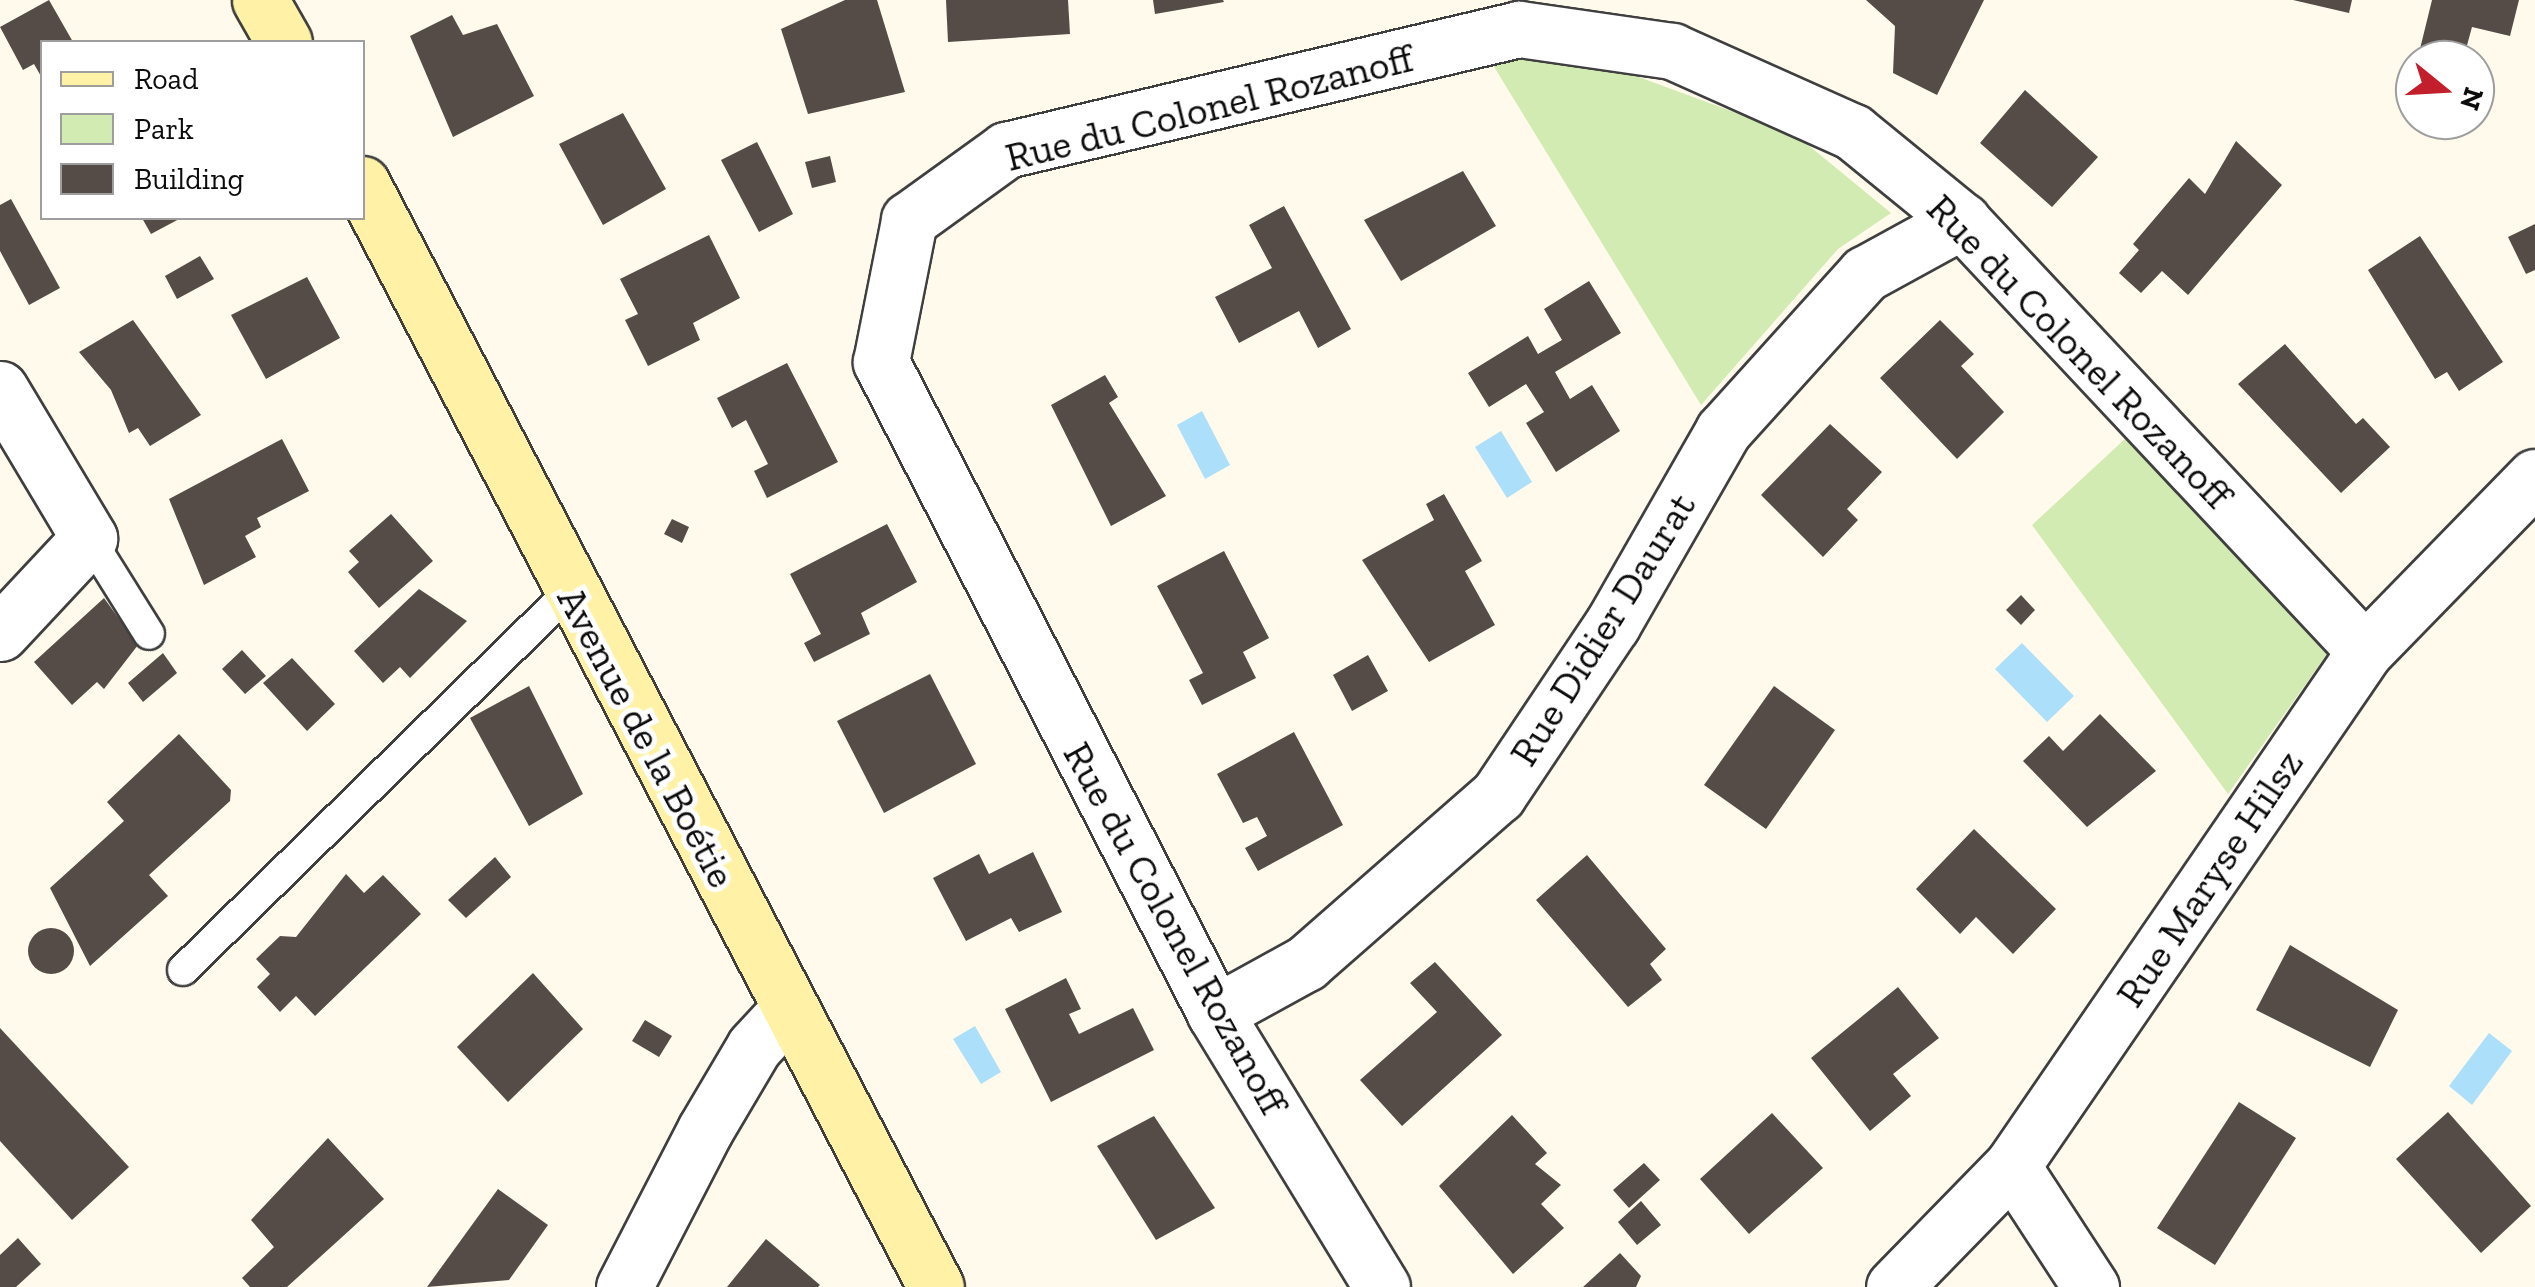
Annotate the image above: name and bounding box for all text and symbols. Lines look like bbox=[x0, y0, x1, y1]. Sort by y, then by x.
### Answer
street label: Rue du Colonel Rozanoff bbox=[1000, 33, 1418, 181]
legend bbox=[40, 40, 365, 220]
north arrow bbox=[2395, 40, 2495, 140]
text: Road bbox=[134, 61, 199, 97]
text: N bbox=[2453, 84, 2491, 114]
text: Park bbox=[134, 111, 194, 147]
text: Building bbox=[134, 161, 244, 197]
street label: Rue du Colonel Rozanoff bbox=[1918, 184, 2242, 518]
street label: Rue Didier Daurat bbox=[1499, 484, 1705, 774]
street label: Avenue de la Boétie bbox=[548, 579, 746, 895]
street label: Rue du Colonel Rozanoff bbox=[1054, 734, 1298, 1122]
street label: Rue Maryse Hilsz bbox=[2105, 740, 2313, 1016]

